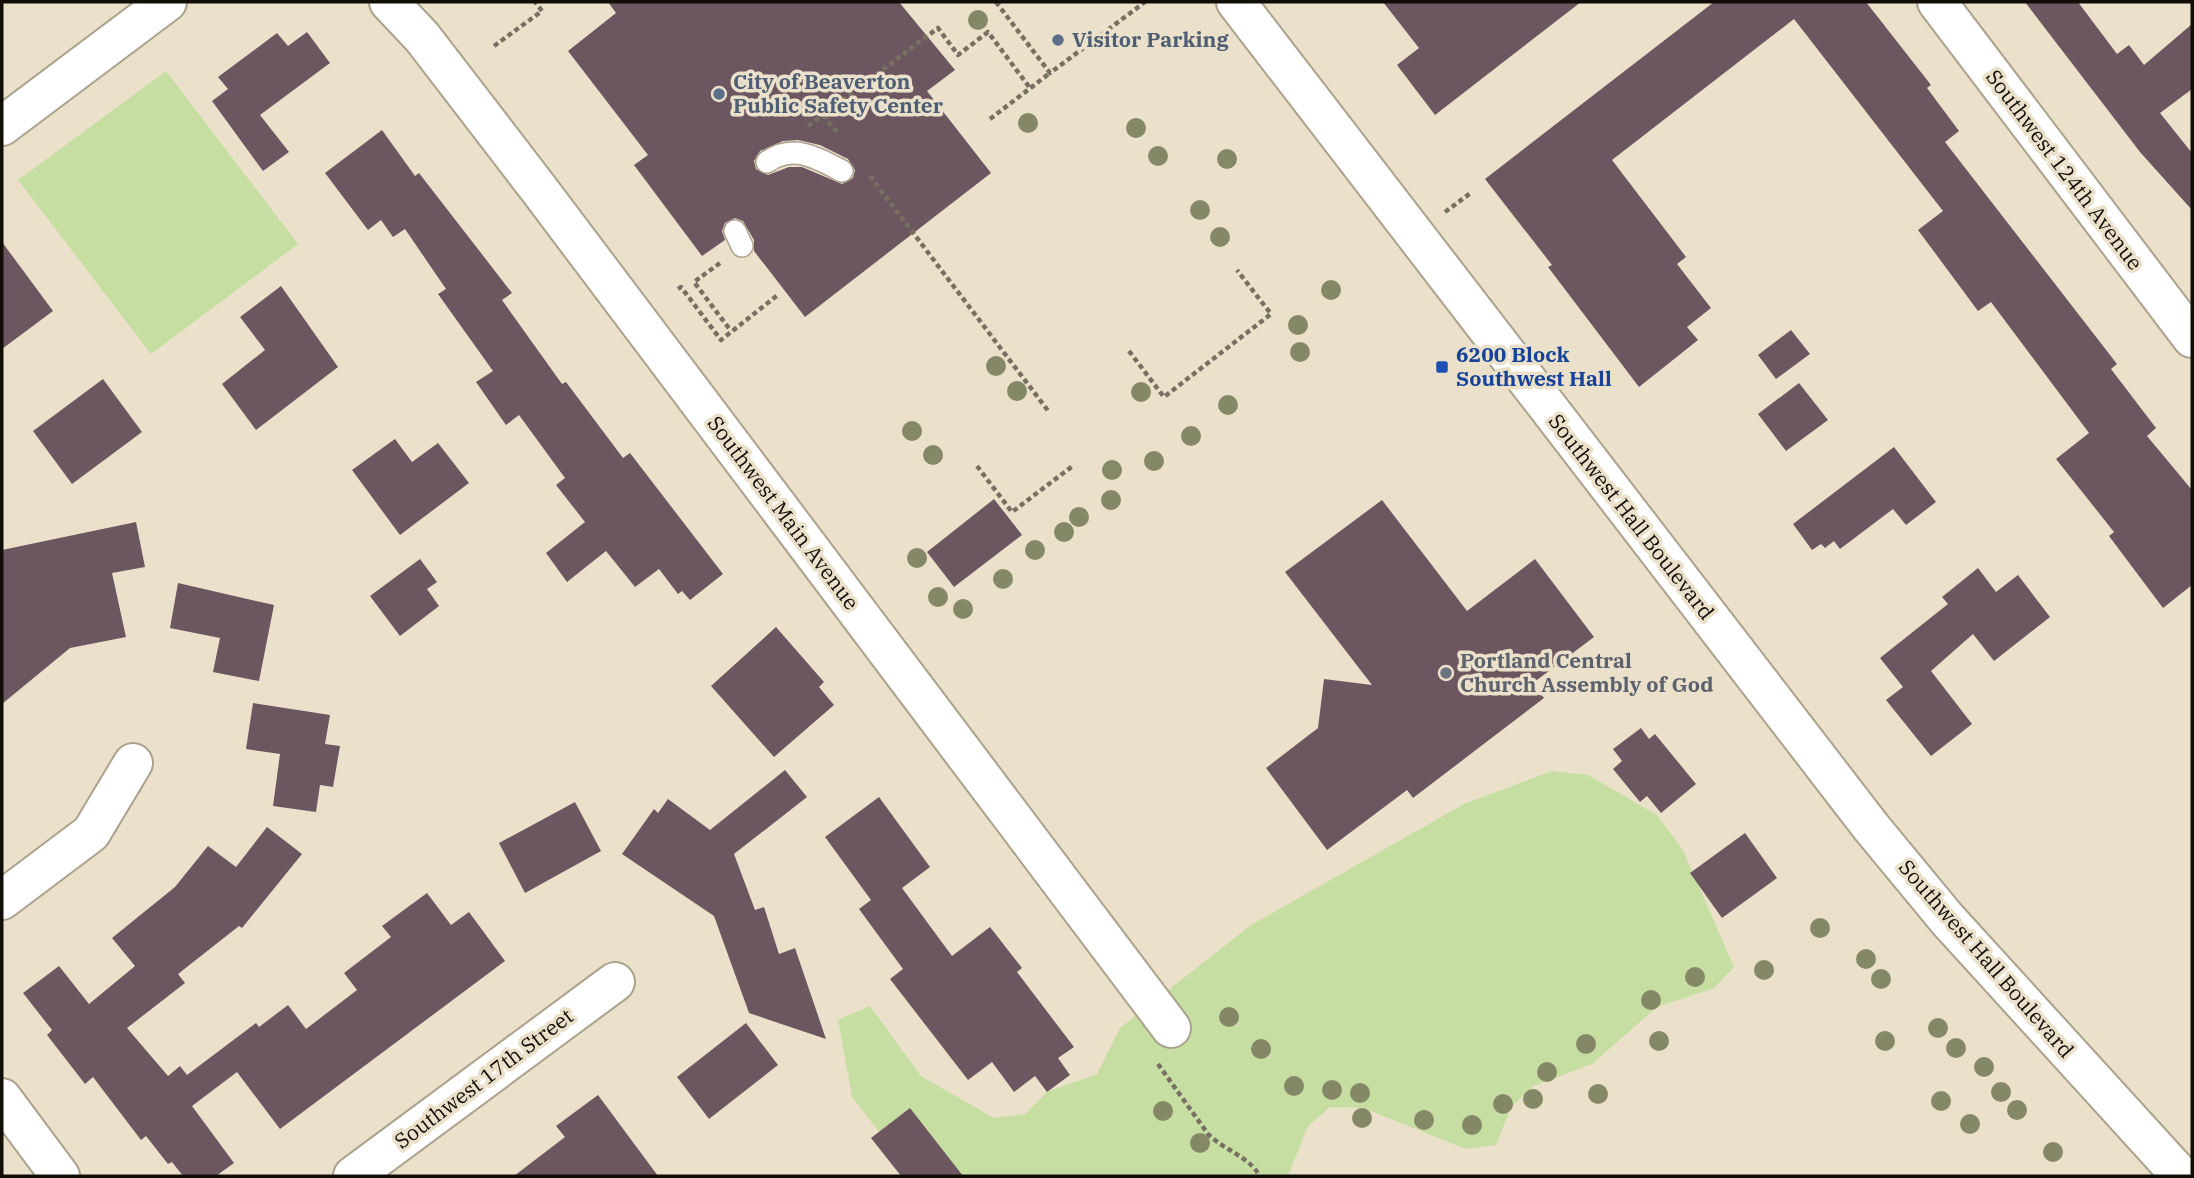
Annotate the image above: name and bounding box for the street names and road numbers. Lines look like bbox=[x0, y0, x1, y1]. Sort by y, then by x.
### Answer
street label: Southwest 124th Avenue bbox=[1980, 63, 2149, 275]
street label: Southwest Hall Boulevard bbox=[1543, 408, 1721, 625]
street label: Southwest Main Avenue bbox=[702, 410, 866, 615]
street label: Southwest Hall Boulevard bbox=[1893, 853, 2081, 1063]
street label: Southwest 17th Street bbox=[388, 1002, 578, 1155]

